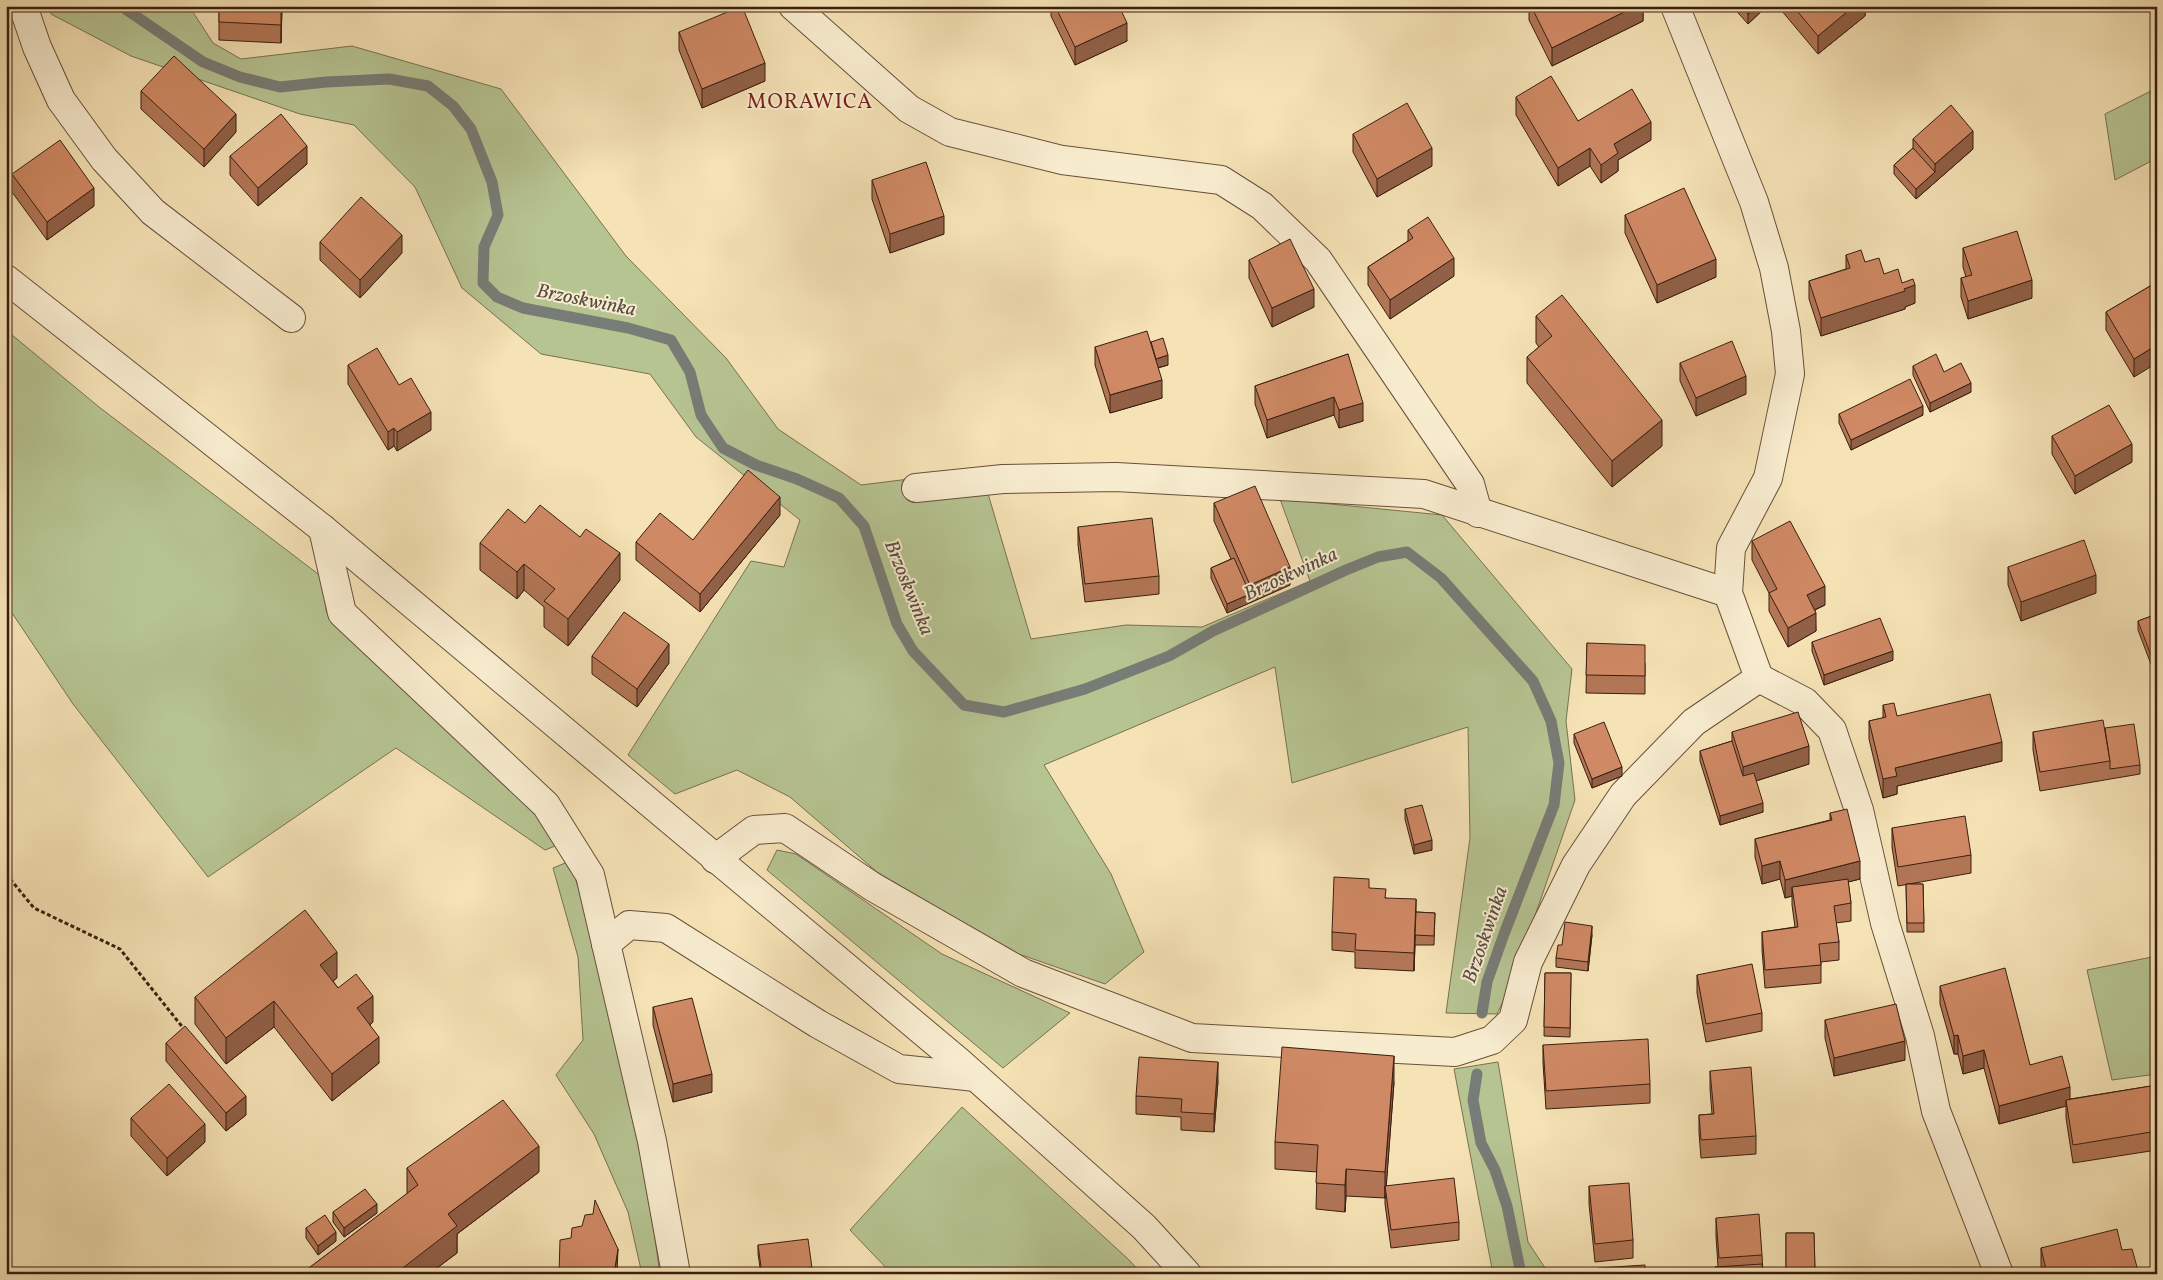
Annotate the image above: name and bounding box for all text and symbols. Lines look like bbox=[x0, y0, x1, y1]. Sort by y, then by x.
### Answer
district label: MORAWICA bbox=[747, 88, 873, 117]
water label: Brzoskwinka bbox=[534, 278, 638, 324]
water label: Brzoskwinka bbox=[876, 536, 940, 640]
water label: Brzoskwinka bbox=[1239, 541, 1343, 609]
water label: Brzoskwinka bbox=[1456, 883, 1516, 987]

